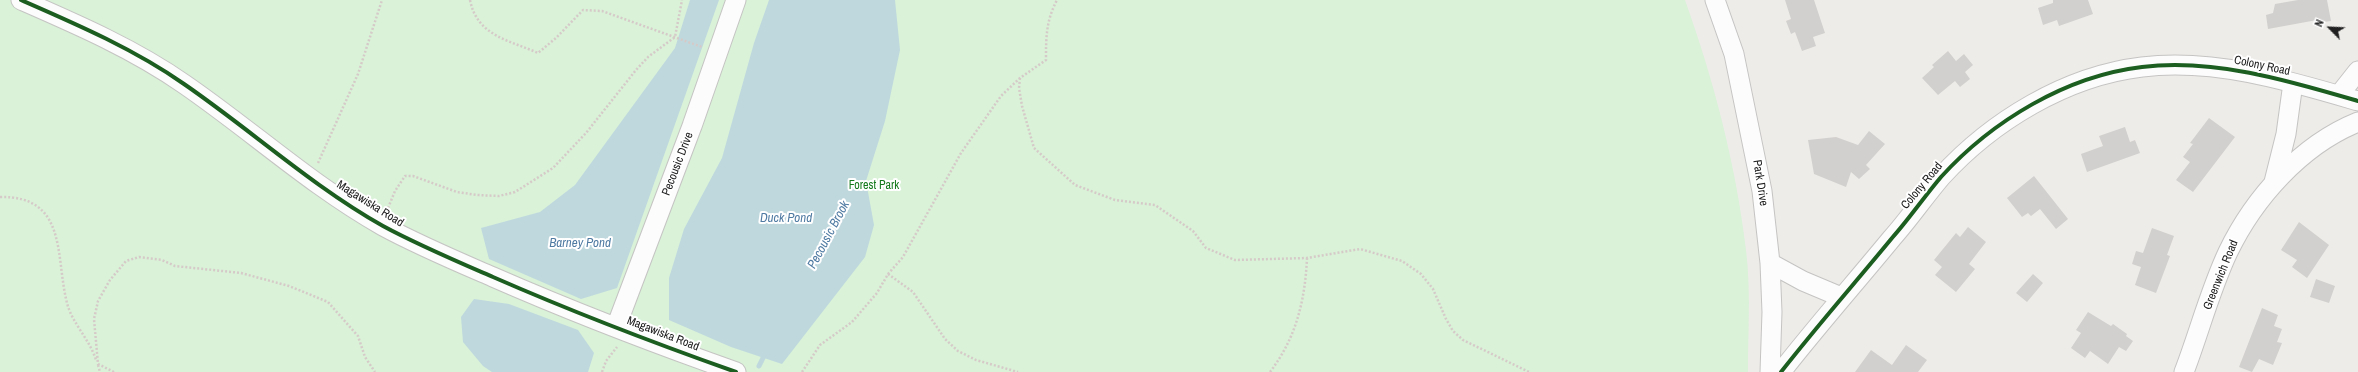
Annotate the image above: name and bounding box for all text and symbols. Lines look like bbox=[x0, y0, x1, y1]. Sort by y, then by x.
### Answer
north arrow bbox=[2310, 8, 2350, 48]
text: N bbox=[2311, 17, 2327, 29]
street label: Colony Road bbox=[2233, 53, 2291, 79]
street label: Pecousic Drive bbox=[659, 130, 697, 198]
street label: Park Drive bbox=[1749, 159, 1771, 207]
street label: Colony Road bbox=[1898, 160, 1946, 212]
street label: Magawiska Road bbox=[334, 178, 406, 230]
park label: Forest Park bbox=[849, 179, 899, 193]
water label: Pecousic Brook bbox=[805, 198, 853, 272]
water label: Duck Pond bbox=[760, 211, 812, 227]
water label: Barney Pond bbox=[549, 236, 611, 252]
street label: Greenwich Road bbox=[2200, 238, 2242, 312]
street label: Magawiska Road bbox=[625, 314, 701, 354]

